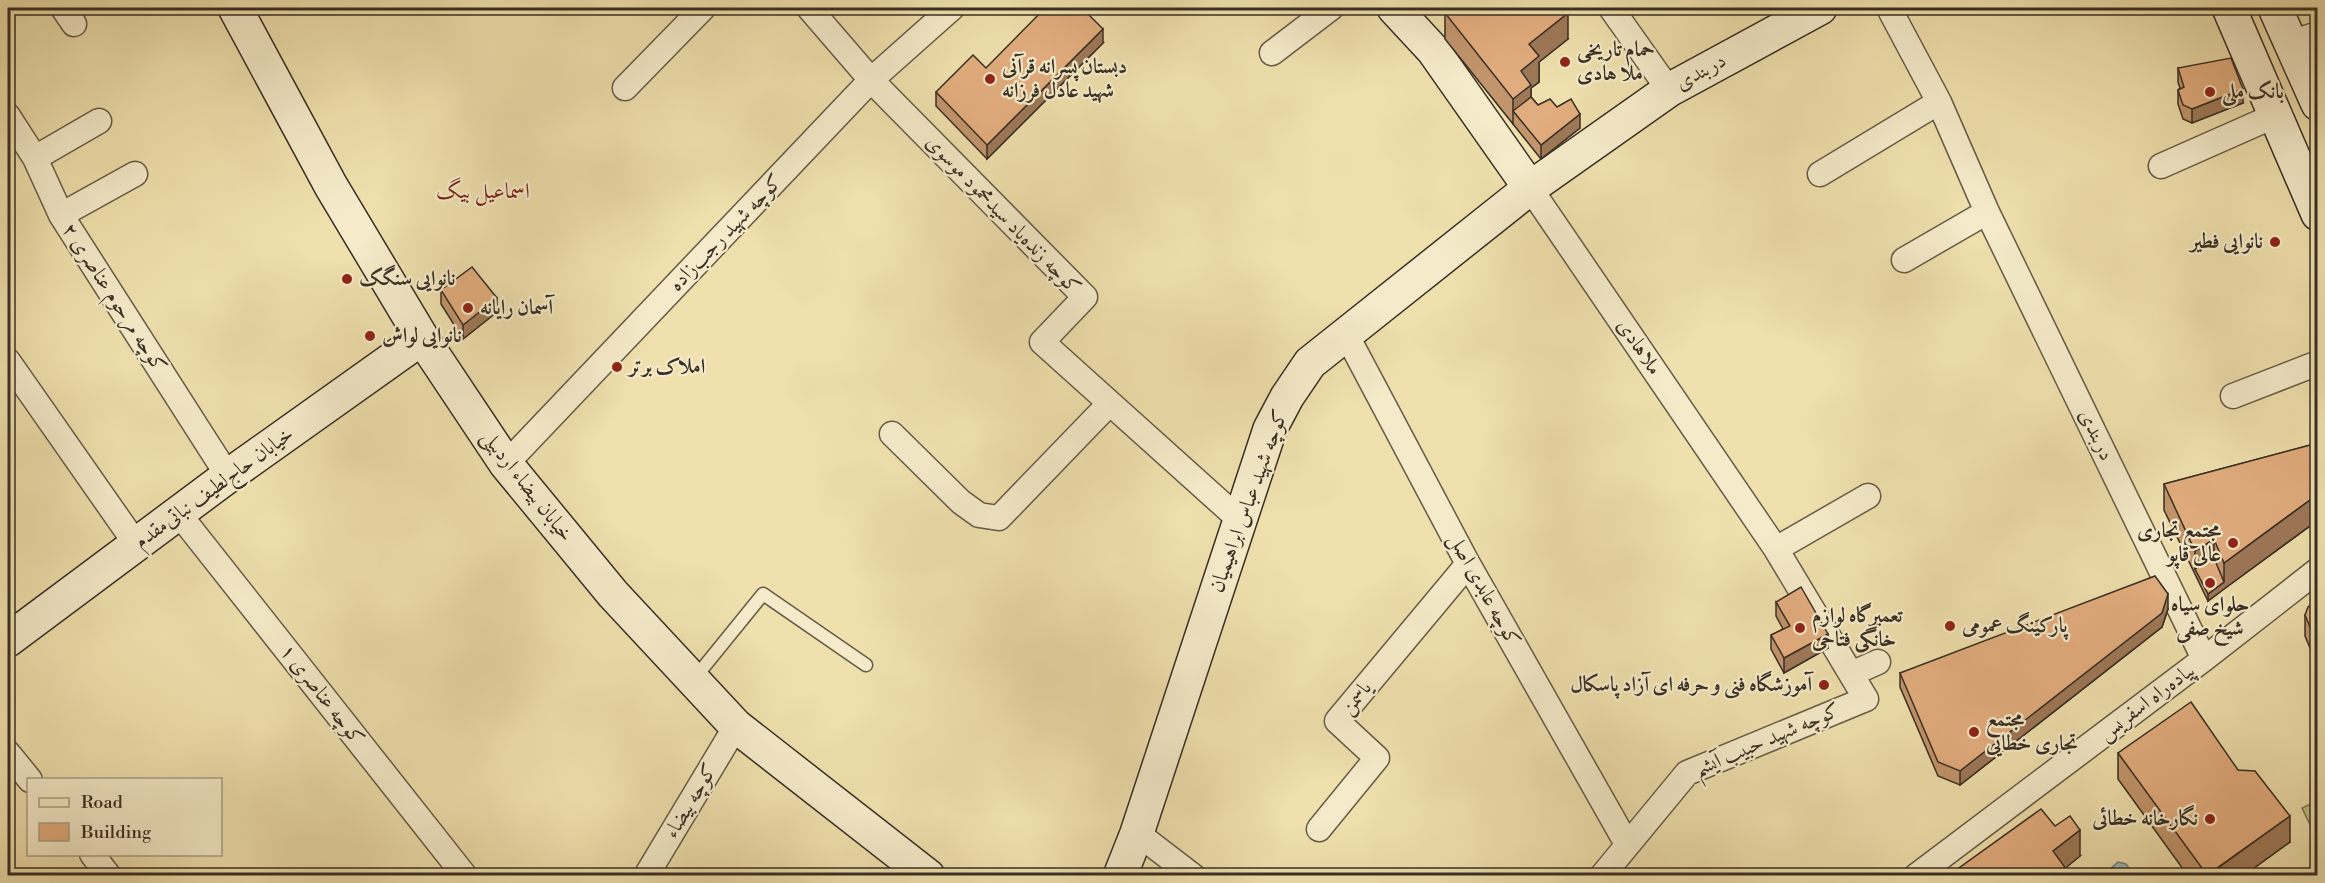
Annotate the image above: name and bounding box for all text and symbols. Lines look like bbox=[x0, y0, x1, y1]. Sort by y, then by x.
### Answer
place label: حمام تاریخی ملا هادی bbox=[1577, 37, 1655, 87]
street label: دربندی bbox=[1671, 47, 1731, 97]
place label: دبستان پسرانه قرآنی شهید عادل فرزانه bbox=[1001, 53, 1127, 104]
marker: حمام تاریخی ملا هادی bbox=[1558, 55, 1572, 69]
marker: دبستان پسرانه قرآنی شهید عادل فرزانه bbox=[983, 72, 997, 86]
place label: بانک ملی bbox=[2221, 79, 2284, 107]
marker: بانک ملی bbox=[2203, 85, 2217, 99]
street label: کوچه زنده‌یاد سیدمحمود موسوی bbox=[920, 130, 1086, 300]
street label: کوچه شهید رجب‌زاده bbox=[663, 169, 789, 297]
district label: اسماعیل بیگ bbox=[436, 177, 530, 206]
street label: کوچه مرحوم عناصری ۲ bbox=[52, 218, 172, 380]
place label: نانوایی فطیر bbox=[2188, 229, 2263, 255]
marker: نانوایی فطیر bbox=[2268, 235, 2282, 249]
place label: نانوایی سنگک bbox=[359, 264, 456, 292]
marker: نانوایی سنگک bbox=[340, 272, 354, 286]
place label: آسمان رایانه bbox=[480, 294, 556, 321]
marker: آسمان رایانه bbox=[461, 301, 475, 315]
street label: ملاهادی bbox=[1611, 314, 1667, 380]
place label: نانوایی لواش bbox=[382, 323, 462, 349]
marker: نانوایی لواش bbox=[363, 329, 377, 343]
place label: املاک برتر bbox=[627, 354, 705, 380]
marker: املاک برتر bbox=[610, 360, 624, 374]
street label: دربندی bbox=[2072, 405, 2120, 465]
street label: کوچه شهید عباس ابراهیمیان bbox=[1204, 406, 1294, 596]
street label: خیابان حاج‌لطیف نباتی‌مقدم bbox=[129, 421, 302, 559]
street label: خیابان بیضاء اردبیلی bbox=[474, 425, 579, 548]
place label: مجتمع تجاری عالی قاپو bbox=[2137, 518, 2222, 569]
street label: کوچه عابدی اصل bbox=[1441, 529, 1526, 652]
marker: مجتمع تجاری عالی قاپو bbox=[2226, 536, 2240, 550]
marker: حلوای سیاه شیخ صفی bbox=[2203, 576, 2217, 590]
place label: حلوای سیاه شیخ صفی bbox=[2171, 592, 2249, 647]
place label: تعمیرگاه لوازم خانگی فتاحی bbox=[1811, 602, 1904, 653]
place label: پارکینگ عمومی bbox=[1961, 611, 2070, 640]
marker: پارکینگ عمومی bbox=[1943, 619, 1957, 633]
marker: تعمیرگاه لوازم خانگی فتاحی bbox=[1793, 621, 1807, 635]
street label: کوچه عناصری ۱ bbox=[274, 639, 370, 751]
street label: پیاده‌راه اسفریس bbox=[2093, 657, 2201, 748]
place label: آموزشگاه فنی و حرفه ای آزاد پاسکال bbox=[1570, 670, 1814, 699]
street label: یاسمن bbox=[1334, 675, 1378, 720]
marker: آموزشگاه فنی و حرفه ای آزاد پاسکال bbox=[1817, 678, 1831, 692]
street label: کوچه شهید حبیب آیشم bbox=[1690, 697, 1847, 789]
place label: مجتمع تجاری خطایی bbox=[1985, 707, 2078, 757]
marker: مجتمع تجاری خطایی bbox=[1967, 725, 1981, 739]
street label: کوچه بیضاء bbox=[659, 759, 723, 843]
legend bbox=[27, 778, 222, 856]
text: Road bbox=[81, 791, 124, 814]
place label: نگارخانه خطائی bbox=[2091, 804, 2198, 832]
marker: نگارخانه خطائی bbox=[2203, 812, 2217, 826]
text: Building bbox=[80, 821, 152, 844]

